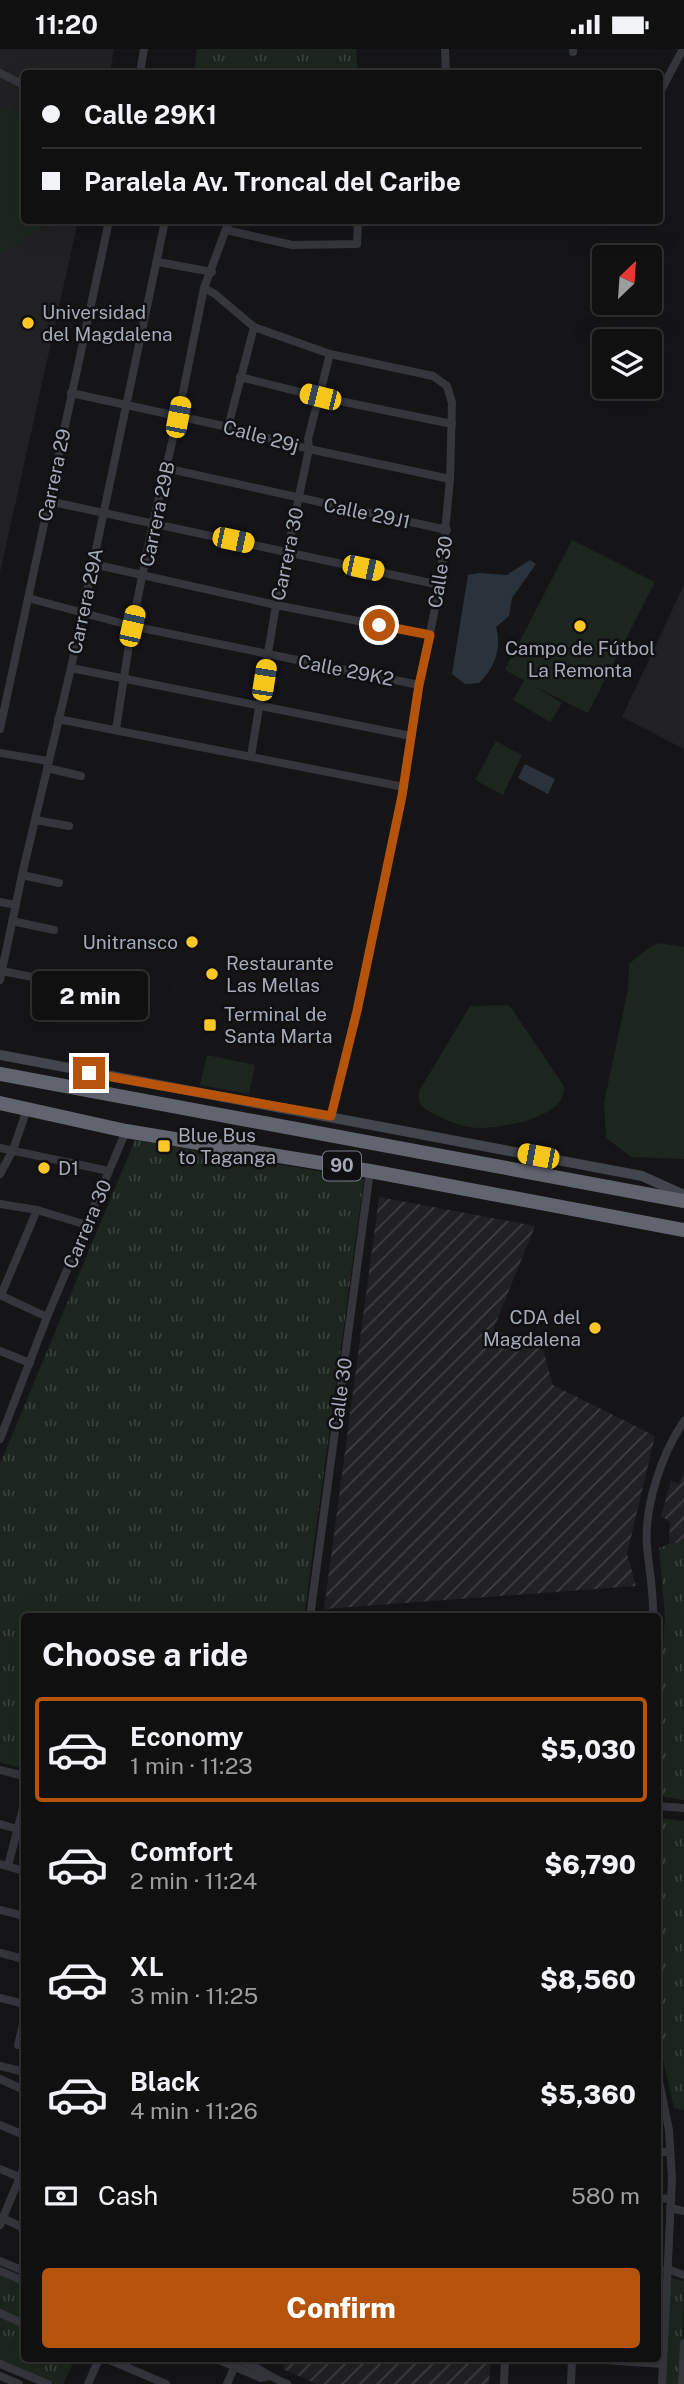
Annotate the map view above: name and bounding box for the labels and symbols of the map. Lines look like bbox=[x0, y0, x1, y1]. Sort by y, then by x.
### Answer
north arrow bbox=[592, 245, 662, 315]
place label: Universidad del Magdalena bbox=[42, 301, 173, 345]
marker: Universidad del Magdalena bbox=[20, 315, 36, 331]
car bbox=[298, 382, 343, 412]
car bbox=[164, 394, 193, 440]
street label: Calle 29j bbox=[221, 415, 301, 457]
street label: Carrera 29 bbox=[33, 427, 75, 523]
street label: Carrera 29B bbox=[135, 459, 179, 569]
street label: Calle 29J1 bbox=[322, 493, 412, 533]
street label: Carrera 30 bbox=[266, 505, 308, 603]
car bbox=[211, 525, 256, 555]
street label: Calle 30 bbox=[423, 534, 457, 610]
street label: Carrera 29A bbox=[63, 546, 107, 656]
car bbox=[341, 553, 386, 583]
car bbox=[118, 603, 147, 649]
route start bbox=[363, 609, 395, 641]
marker: Campo de Fútbol La Remonta bbox=[572, 618, 588, 634]
place label: Campo de Fútbol La Remonta bbox=[505, 637, 655, 681]
street label: Calle 29K2 bbox=[296, 650, 396, 690]
car bbox=[251, 658, 278, 702]
place label: Unitransco bbox=[83, 931, 178, 953]
marker: Unitransco bbox=[184, 934, 200, 950]
place label: Restaurante Las Mellas bbox=[226, 952, 334, 996]
marker: Restaurante Las Mellas bbox=[204, 966, 220, 982]
callout: 2 min bbox=[31, 971, 147, 1021]
place label: Terminal de Santa Marta bbox=[224, 1003, 332, 1047]
marker: Terminal de Santa Marta bbox=[202, 1017, 218, 1033]
route end bbox=[73, 1057, 105, 1089]
place label: Blue Bus to Taganga bbox=[178, 1124, 276, 1168]
marker: Blue Bus to Taganga bbox=[156, 1138, 172, 1154]
car bbox=[516, 1142, 561, 1170]
road number: 90 bbox=[323, 1151, 361, 1181]
place label: D1 bbox=[58, 1157, 79, 1179]
marker: D1 bbox=[36, 1160, 52, 1176]
street label: Carrera 30 bbox=[58, 1176, 116, 1272]
place label: CDA del Magdalena bbox=[483, 1306, 581, 1350]
marker: CDA del Magdalena bbox=[587, 1320, 603, 1336]
street label: Calle 30 bbox=[324, 1356, 356, 1432]

